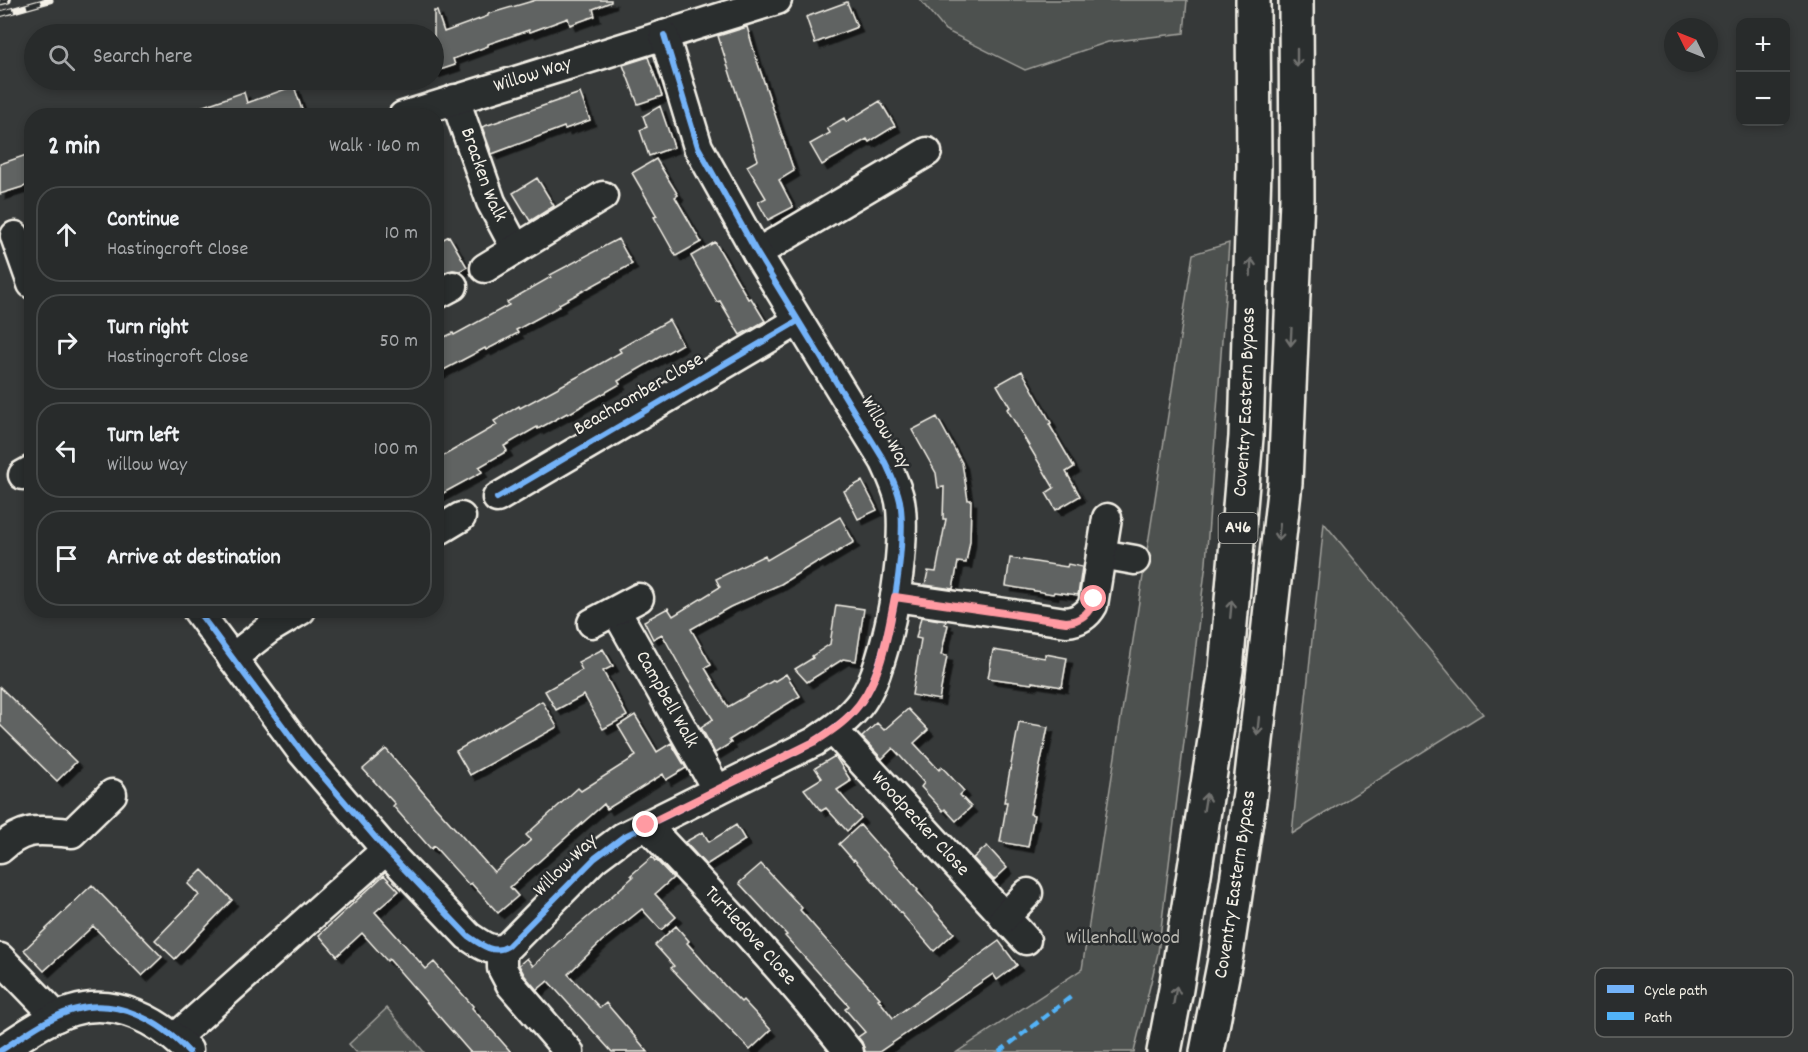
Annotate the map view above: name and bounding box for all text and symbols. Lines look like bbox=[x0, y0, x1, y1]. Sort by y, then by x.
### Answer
north arrow bbox=[1664, 18, 1718, 72]
map controls bbox=[1736, 18, 1790, 126]
button: + bbox=[1736, 18, 1790, 72]
search box bbox=[24, 24, 444, 90]
icon: search bbox=[45, 41, 78, 74]
text: Search here bbox=[93, 42, 192, 73]
one-way arrow bbox=[1291, 48, 1303, 68]
street label: Willow Way bbox=[491, 50, 576, 101]
button: − bbox=[1736, 72, 1790, 126]
street label: Bracken Walk bbox=[452, 124, 513, 227]
text: 2 min bbox=[48, 129, 100, 166]
text: Walk · 160 m bbox=[329, 133, 420, 161]
text: Continue bbox=[107, 205, 179, 236]
icon: ahead bbox=[50, 218, 83, 251]
text: 10 m bbox=[384, 220, 418, 248]
text: Hastingcroft Close bbox=[107, 236, 248, 264]
one-way arrow bbox=[1245, 258, 1257, 278]
street label: Coventry Eastern Bypass bbox=[1227, 306, 1264, 498]
text: Turn right bbox=[107, 313, 189, 344]
icon: right bbox=[50, 326, 83, 359]
one-way arrow bbox=[1286, 327, 1297, 347]
text: 50 m bbox=[380, 328, 418, 356]
text: Hastingcroft Close bbox=[107, 344, 248, 372]
street label: Beachcomber Close bbox=[569, 346, 709, 444]
street label: Willow Way bbox=[853, 391, 918, 475]
text: Turn left bbox=[107, 421, 179, 452]
icon: left bbox=[50, 434, 83, 467]
text: 100 m bbox=[374, 436, 418, 464]
text: Willow Way bbox=[107, 452, 187, 480]
road number: A46 bbox=[1218, 513, 1258, 543]
one-way arrow bbox=[1273, 521, 1284, 541]
icon: arrive bbox=[50, 542, 83, 575]
text: Arrive at destination bbox=[107, 543, 281, 574]
route start bbox=[1080, 585, 1106, 611]
one-way arrow bbox=[1226, 599, 1237, 619]
street label: Campbell Walk bbox=[627, 646, 705, 754]
one-way arrow bbox=[1252, 715, 1263, 735]
street label: Woodpecker Close bbox=[864, 765, 976, 883]
street label: Coventry Eastern Bypass bbox=[1208, 789, 1264, 981]
one-way arrow bbox=[1200, 793, 1211, 812]
route end bbox=[632, 811, 658, 837]
street label: Willow Way bbox=[528, 828, 605, 904]
street label: Turtledove Close bbox=[697, 880, 802, 992]
park label: Willenhall Wood bbox=[1066, 925, 1180, 953]
legend bbox=[1595, 968, 1793, 1037]
text: Cycle path bbox=[1644, 980, 1707, 1003]
one-way arrow bbox=[1170, 985, 1181, 1005]
text: Path bbox=[1644, 1007, 1672, 1030]

